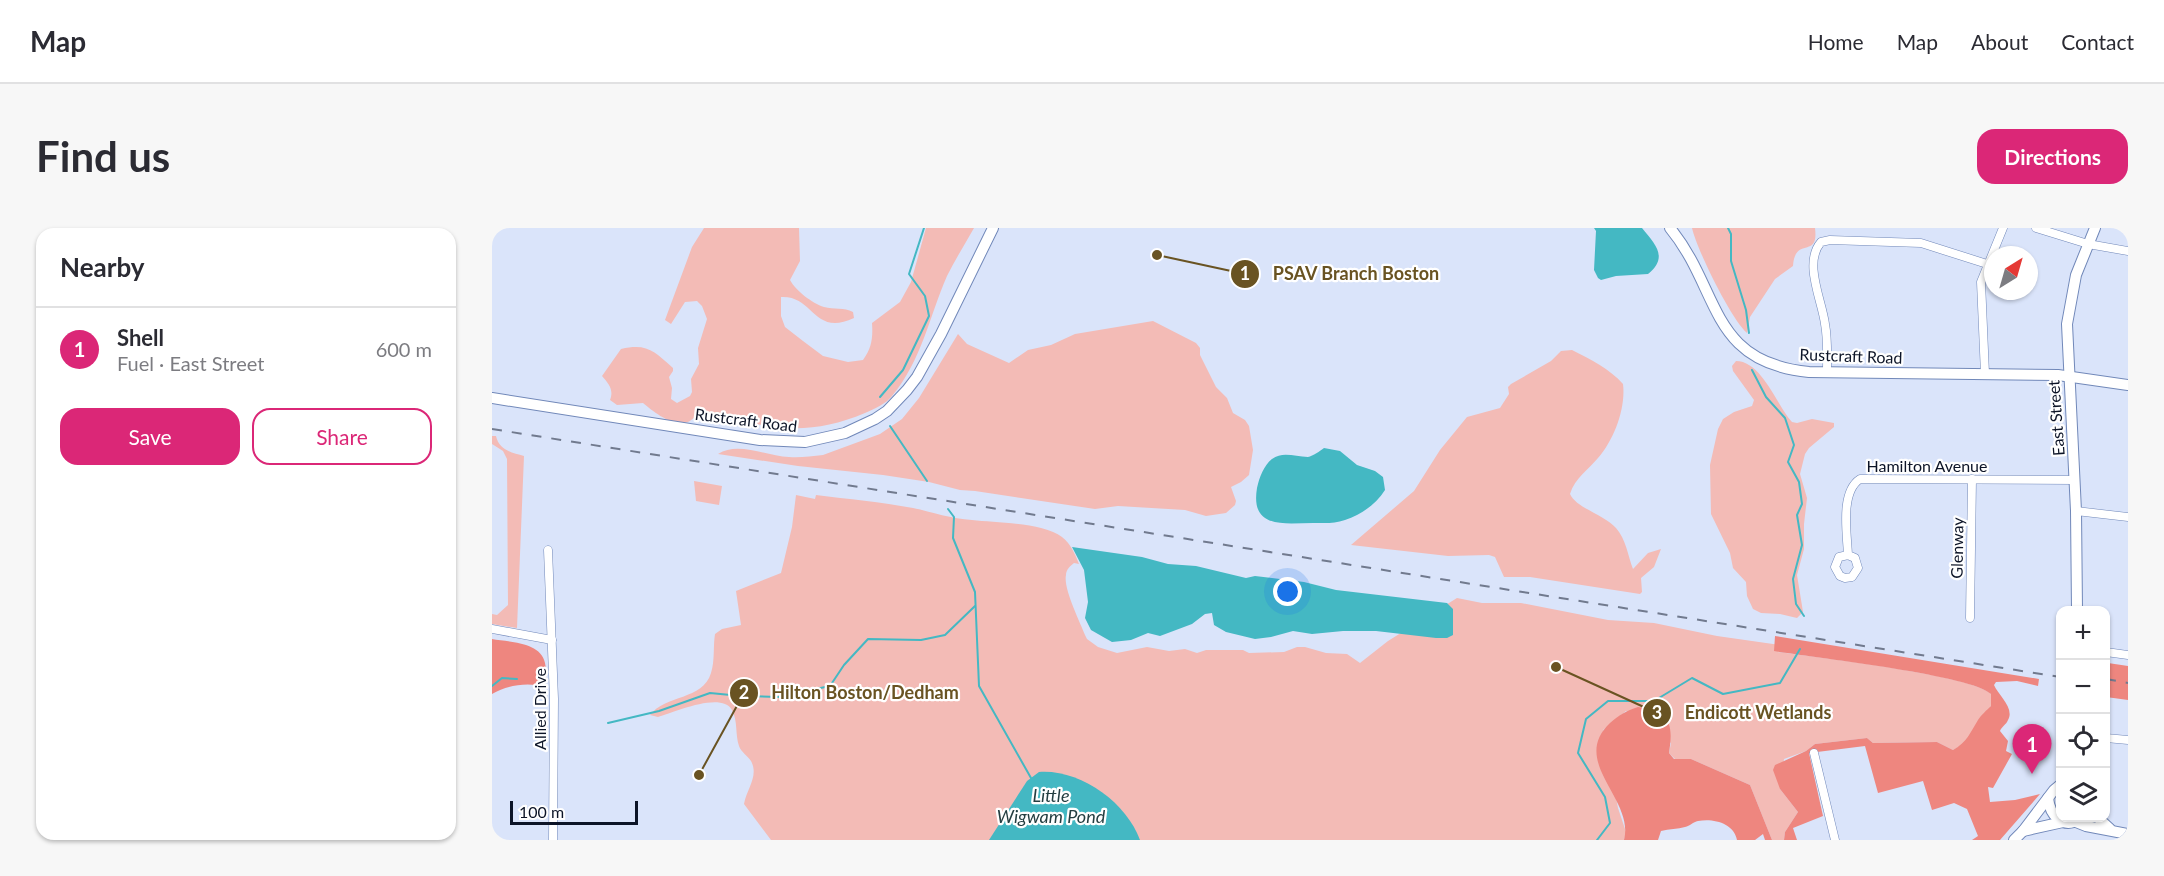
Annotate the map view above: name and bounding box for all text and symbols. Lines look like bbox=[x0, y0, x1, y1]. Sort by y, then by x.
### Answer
text: Map bbox=[30, 24, 86, 58]
text: Home bbox=[1808, 29, 1864, 54]
text: Map bbox=[1897, 29, 1938, 54]
text: About bbox=[1971, 29, 2028, 54]
text: Contact bbox=[2061, 29, 2134, 54]
button: Directions bbox=[1977, 129, 2128, 184]
text: Find us bbox=[36, 131, 170, 181]
north arrow bbox=[1984, 246, 2038, 300]
text: Nearby bbox=[60, 251, 145, 283]
callout: PSAV Branch Boston bbox=[1230, 256, 1451, 292]
text: 1 bbox=[1240, 262, 1250, 284]
text: PSAV Branch Boston bbox=[1273, 262, 1439, 284]
text: Shell bbox=[117, 324, 164, 351]
text: 1 bbox=[74, 337, 85, 361]
text: 600 m bbox=[376, 337, 432, 361]
street label: Rustcraft Road bbox=[1799, 344, 1903, 367]
text: Fuel · East Street bbox=[117, 351, 264, 375]
street label: East Street bbox=[2043, 379, 2068, 457]
street label: Rustcraft Road bbox=[694, 404, 798, 435]
button: Save bbox=[60, 408, 240, 465]
button: Share bbox=[252, 408, 432, 465]
street label: Hamilton Avenue bbox=[1867, 456, 1987, 475]
street label: Glenway bbox=[1946, 516, 1967, 579]
your location bbox=[1273, 577, 1302, 606]
map controls bbox=[2056, 606, 2110, 822]
button: + bbox=[2056, 606, 2110, 660]
button: − bbox=[2056, 660, 2110, 714]
street label: Allied Drive bbox=[530, 668, 549, 750]
callout: Hilton Boston/Dedham bbox=[729, 675, 970, 711]
text: 2 bbox=[739, 681, 749, 703]
text: Hilton Boston/Dedham bbox=[771, 681, 959, 703]
callout: Endicott Wetlands bbox=[1642, 695, 1843, 731]
text: 3 bbox=[1652, 701, 1662, 723]
text: Endicott Wetlands bbox=[1685, 701, 1831, 723]
button: locate bbox=[2056, 714, 2110, 768]
pin: 1 bbox=[2012, 724, 2052, 774]
button: layers bbox=[2056, 768, 2110, 822]
water label: Little Wigwam Pond bbox=[997, 784, 1106, 827]
scale bar bbox=[510, 798, 638, 826]
text: 100 m bbox=[519, 802, 564, 821]

